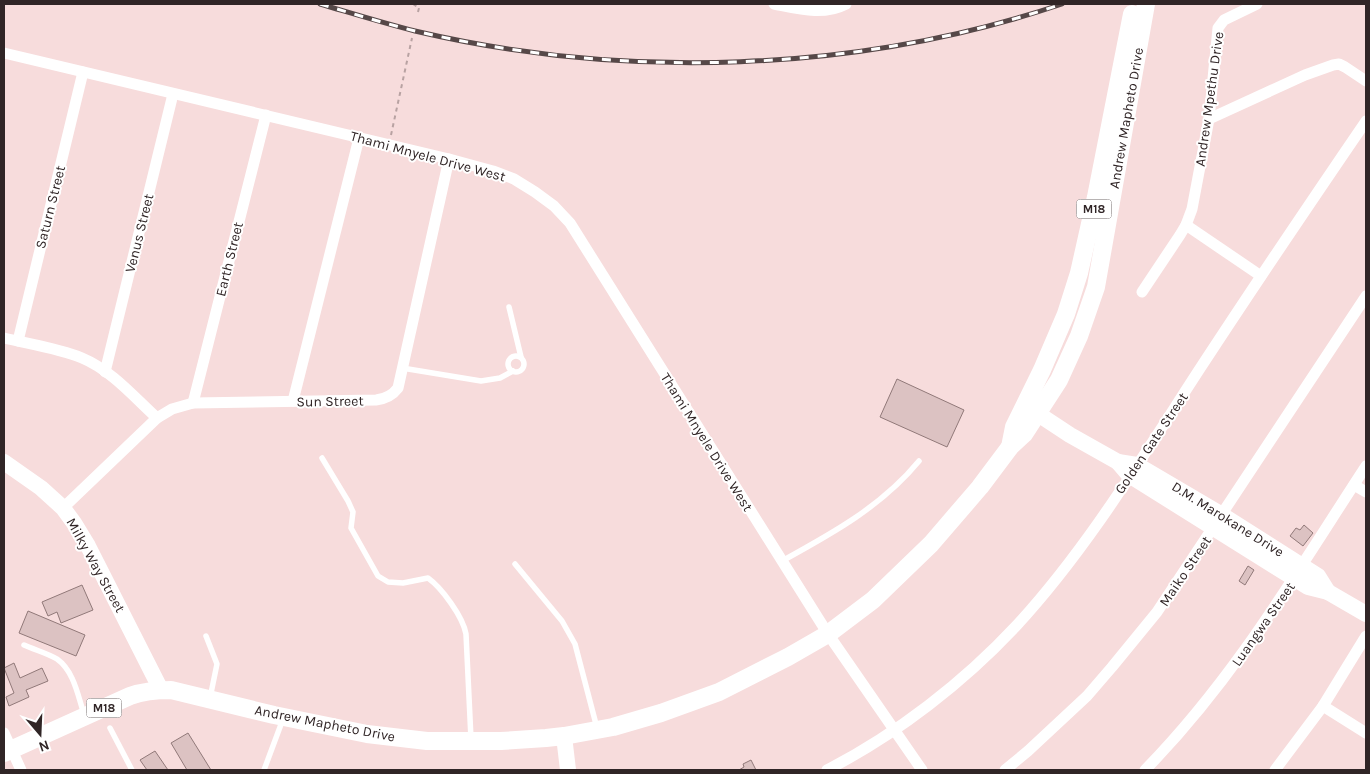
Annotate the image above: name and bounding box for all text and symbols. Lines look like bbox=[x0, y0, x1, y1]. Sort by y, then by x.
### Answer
street label: Andrew Mpethu Drive bbox=[1192, 31, 1227, 168]
street label: Andrew Mapheto Drive bbox=[1106, 46, 1147, 190]
street label: Thami Mnyele Drive West bbox=[348, 128, 507, 185]
street label: Saturn Street bbox=[32, 164, 69, 251]
street label: Venus Street bbox=[121, 192, 157, 274]
road number: M18 bbox=[1076, 200, 1112, 218]
street label: Earth Street bbox=[212, 220, 247, 298]
street label: Thami Mnyele Drive West bbox=[657, 370, 756, 515]
street label: Golden Gate Street bbox=[1111, 389, 1192, 497]
street label: Sun Street bbox=[296, 392, 364, 411]
street label: D.M. Marokane Drive bbox=[1169, 478, 1287, 561]
street label: Milky Way Street bbox=[63, 515, 129, 616]
street label: Maiko Street bbox=[1156, 533, 1215, 610]
street label: Luangwa Street bbox=[1228, 579, 1299, 670]
road number: M18 bbox=[86, 698, 122, 718]
street label: Andrew Mapheto Drive bbox=[253, 702, 397, 745]
north arrow bbox=[15, 709, 65, 759]
text: N bbox=[37, 736, 52, 755]

